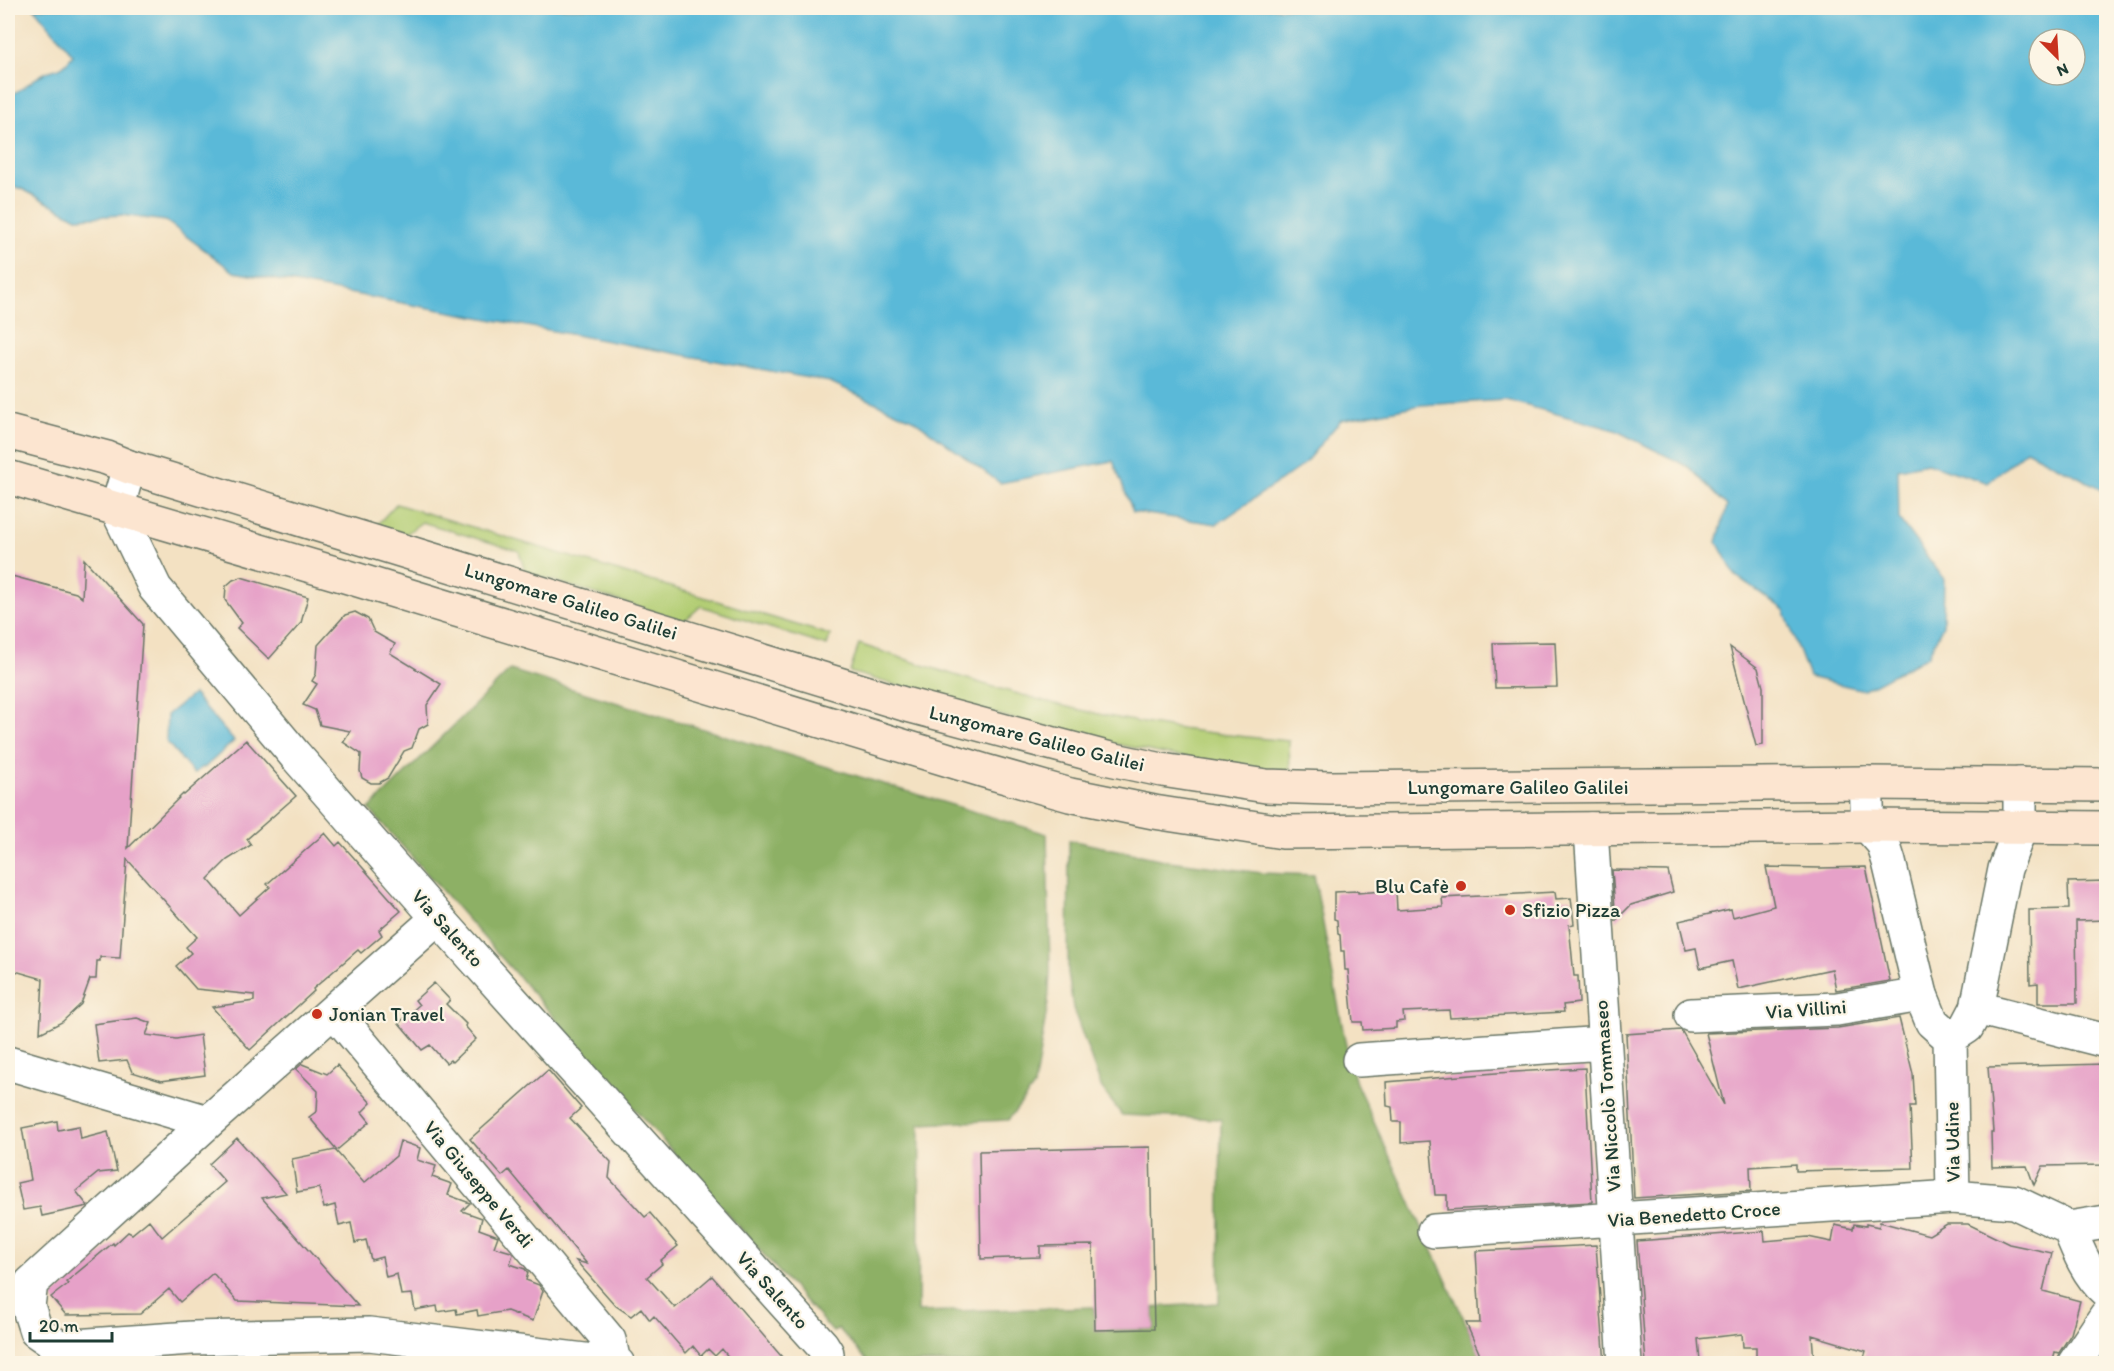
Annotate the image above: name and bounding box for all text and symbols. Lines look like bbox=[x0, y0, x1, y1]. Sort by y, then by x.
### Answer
north arrow bbox=[2027, 27, 2087, 87]
text: N bbox=[2054, 59, 2072, 81]
street label: Lungomare Galileo Galilei bbox=[462, 557, 680, 645]
street label: Lungomare Galileo Galilei bbox=[927, 700, 1147, 776]
street label: Lungomare Galileo Galilei bbox=[1407, 775, 1629, 799]
place label: Blu Cafè bbox=[1375, 874, 1449, 898]
marker: Blu Cafè bbox=[1454, 879, 1468, 893]
street label: Via Salento bbox=[407, 884, 489, 972]
place label: Sfizio Pizza bbox=[1522, 898, 1621, 922]
marker: Sfizio Pizza bbox=[1503, 903, 1517, 917]
street label: Via Villini bbox=[1765, 994, 1847, 1024]
street label: Via Niccolò Tommaseo bbox=[1588, 999, 1626, 1193]
place label: Jonian Travel bbox=[329, 1002, 445, 1026]
marker: Jonian Travel bbox=[310, 1007, 324, 1021]
street label: Via Udine bbox=[1939, 1101, 1965, 1183]
street label: Via Giuseppe Verdi bbox=[419, 1116, 539, 1252]
street label: Via Benedetto Croce bbox=[1607, 1196, 1781, 1232]
street label: Via Salento bbox=[732, 1246, 814, 1334]
scale bar bbox=[30, 1305, 112, 1343]
text: 20 m bbox=[39, 1315, 79, 1337]

